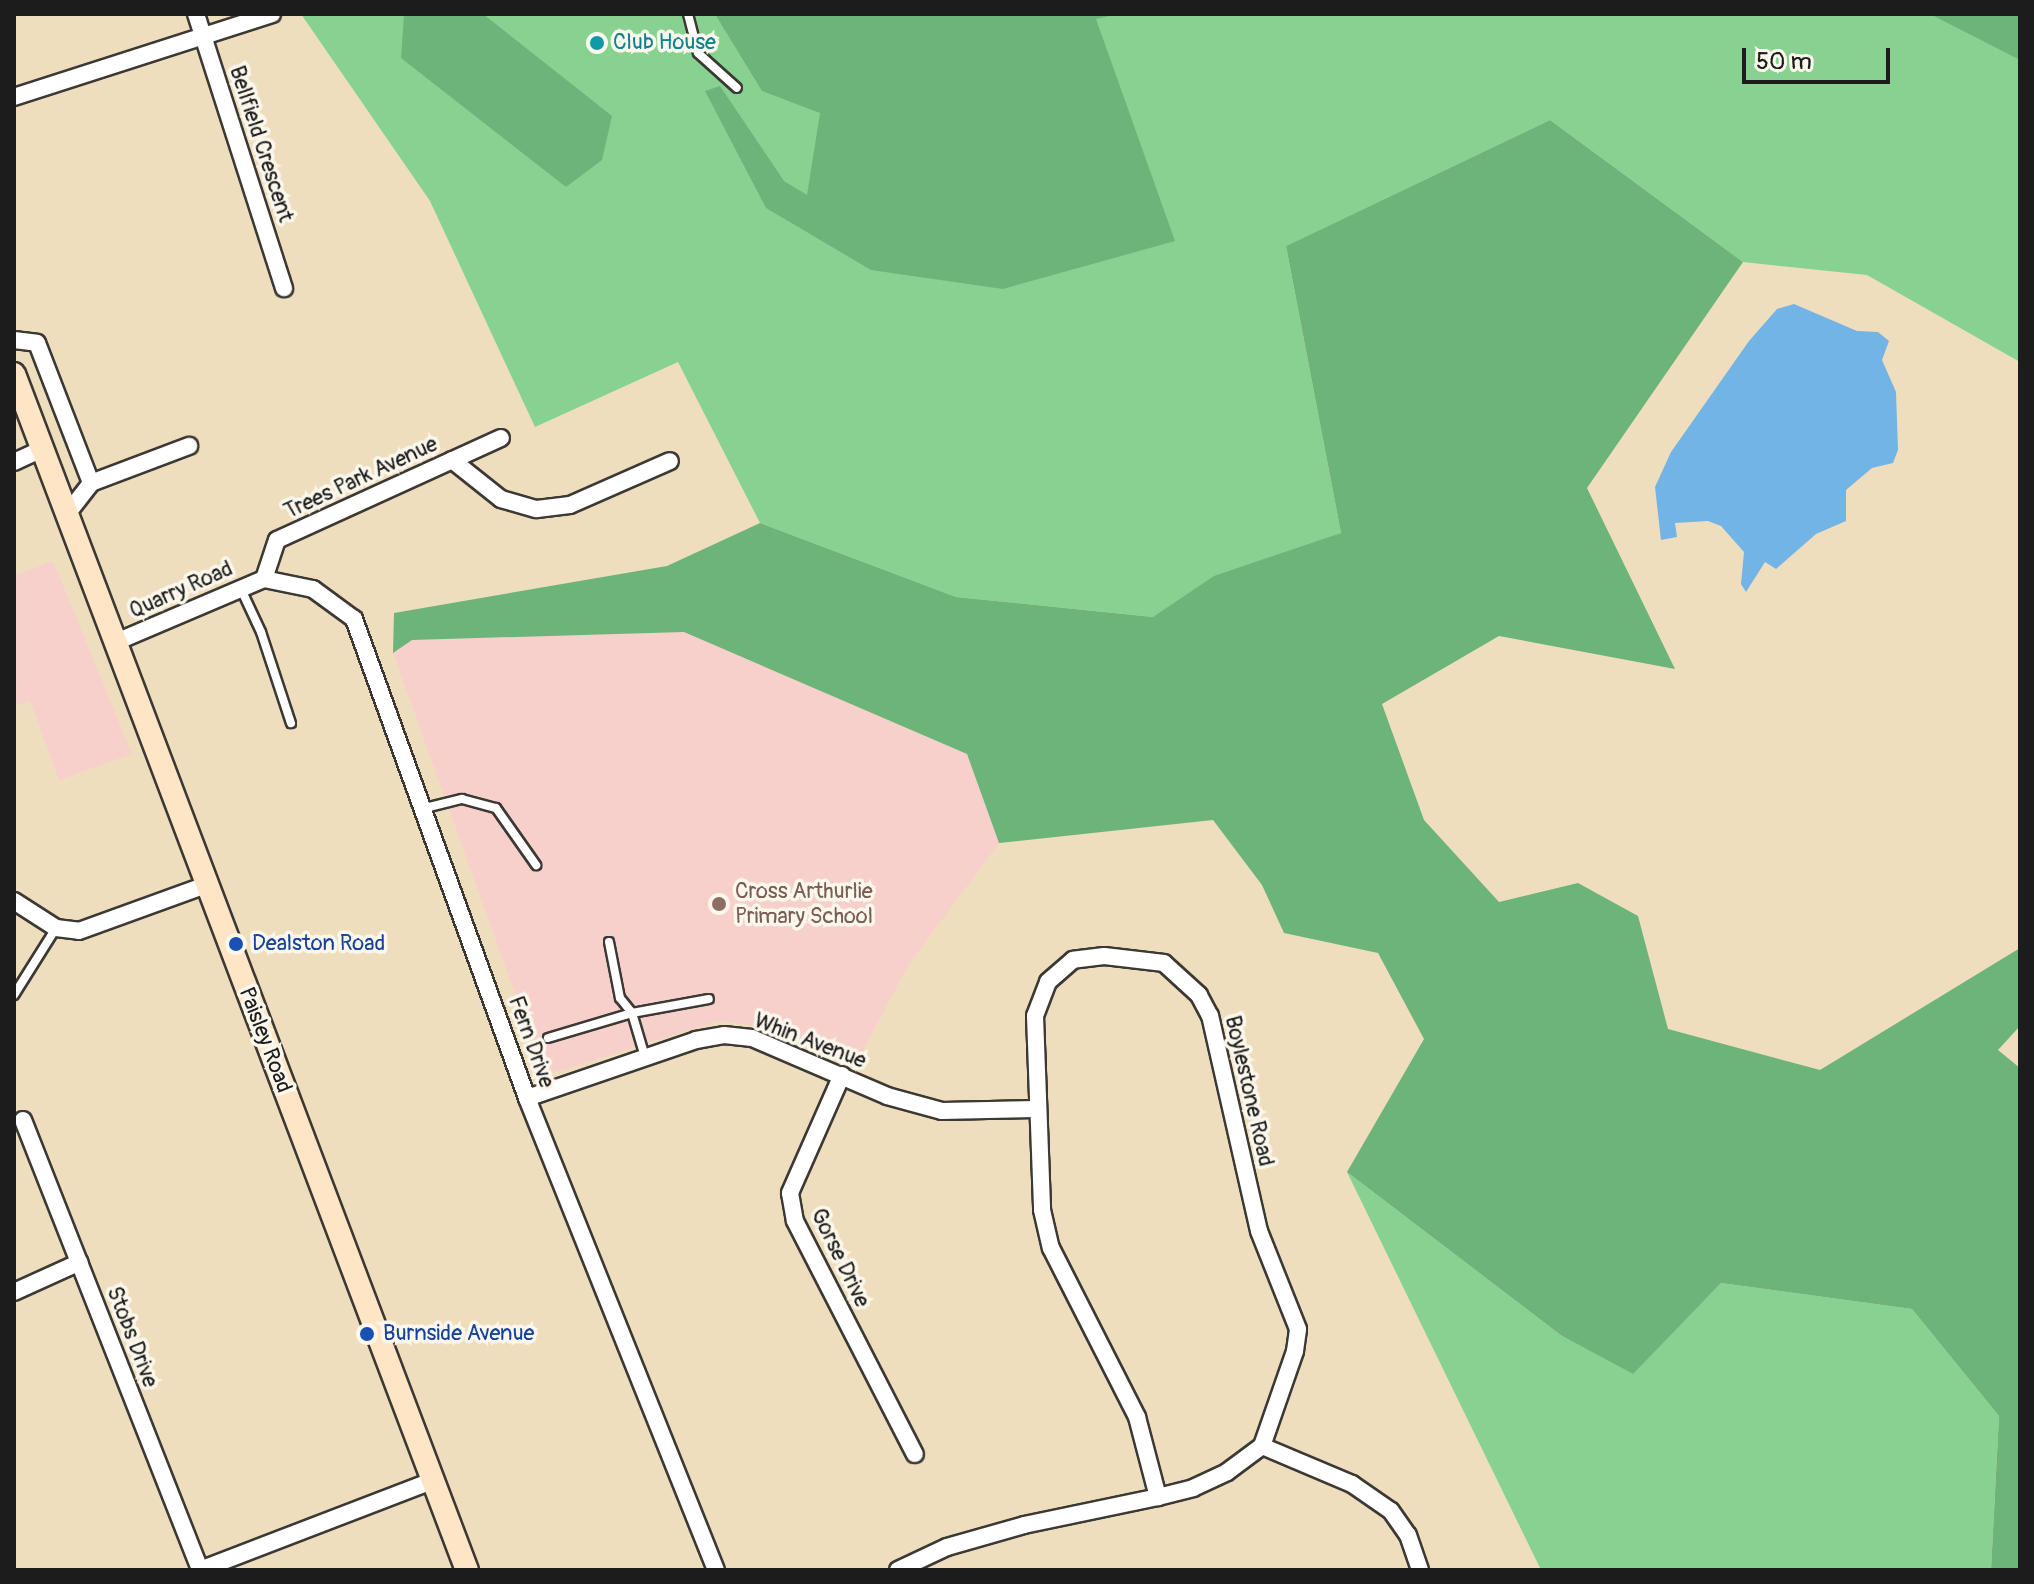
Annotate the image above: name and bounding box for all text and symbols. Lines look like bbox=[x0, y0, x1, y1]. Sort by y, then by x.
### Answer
place label: Club House bbox=[613, 30, 716, 56]
scale bar bbox=[1746, 32, 1894, 82]
marker: Club House bbox=[588, 34, 606, 52]
text: 50 m bbox=[1756, 47, 1812, 76]
street label: Bellfield Crescent bbox=[223, 63, 299, 225]
street label: Trees Park Avenue bbox=[280, 431, 442, 525]
street label: Quarry Road bbox=[125, 556, 237, 624]
place label: Cross Arthurlie Primary School bbox=[735, 878, 873, 930]
marker: Cross Arthurlie Primary School bbox=[710, 895, 728, 913]
place label: Dealston Road bbox=[252, 931, 385, 957]
marker: Dealston Road bbox=[227, 935, 245, 953]
street label: Paisley Road bbox=[233, 983, 297, 1097]
street label: Fern Drive bbox=[502, 993, 560, 1091]
street label: Whin Avenue bbox=[750, 1008, 870, 1074]
street label: Boylestone Road bbox=[1219, 1013, 1279, 1169]
street label: Gorse Drive bbox=[805, 1204, 875, 1312]
street label: Stobs Drive bbox=[101, 1283, 163, 1391]
place label: Burnside Avenue bbox=[383, 1321, 534, 1347]
marker: Burnside Avenue bbox=[358, 1325, 376, 1343]

